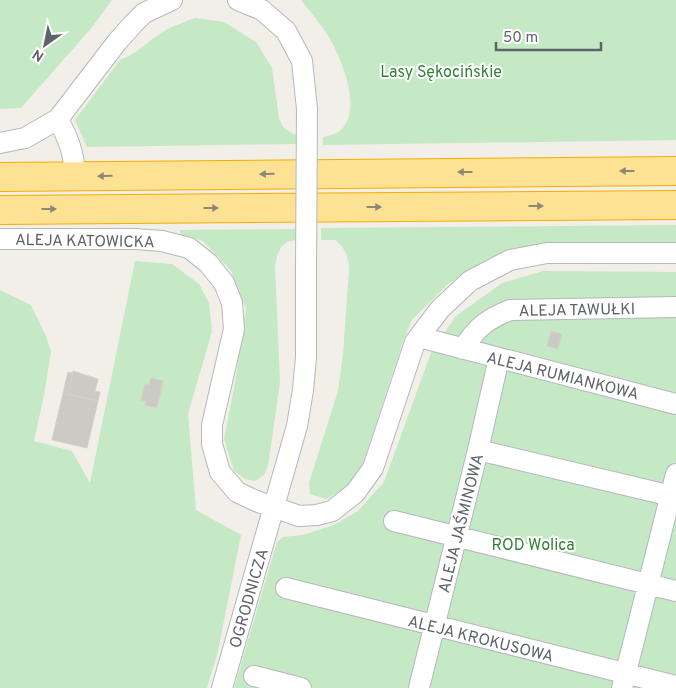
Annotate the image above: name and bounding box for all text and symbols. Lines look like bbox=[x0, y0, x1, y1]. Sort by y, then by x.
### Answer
north arrow bbox=[20, 20, 70, 70]
scale bar bbox=[496, 20, 601, 52]
text: 50 m bbox=[503, 29, 538, 48]
text: N bbox=[30, 45, 48, 65]
park label: Lasy Sękocińskie bbox=[380, 63, 502, 83]
one-way arrow bbox=[619, 167, 635, 175]
one-way arrow bbox=[457, 168, 473, 176]
one-way arrow bbox=[259, 170, 275, 178]
one-way arrow bbox=[97, 172, 113, 180]
one-way arrow bbox=[528, 202, 544, 210]
one-way arrow bbox=[366, 203, 382, 211]
one-way arrow bbox=[203, 204, 219, 212]
one-way arrow bbox=[41, 205, 57, 213]
street label: ALEJA KATOWICKA bbox=[15, 231, 155, 253]
street label: ALEJA TAWUŁKI bbox=[519, 300, 635, 322]
street label: ALEJA RUMIANKOWA bbox=[484, 348, 641, 406]
street label: ALEJA JAŚMINOWA bbox=[433, 451, 489, 595]
park label: ROD Wolica bbox=[491, 536, 575, 556]
street label: OGRODNICZA bbox=[226, 546, 274, 651]
street label: ALEJA KROKUSOWA bbox=[406, 612, 556, 668]

